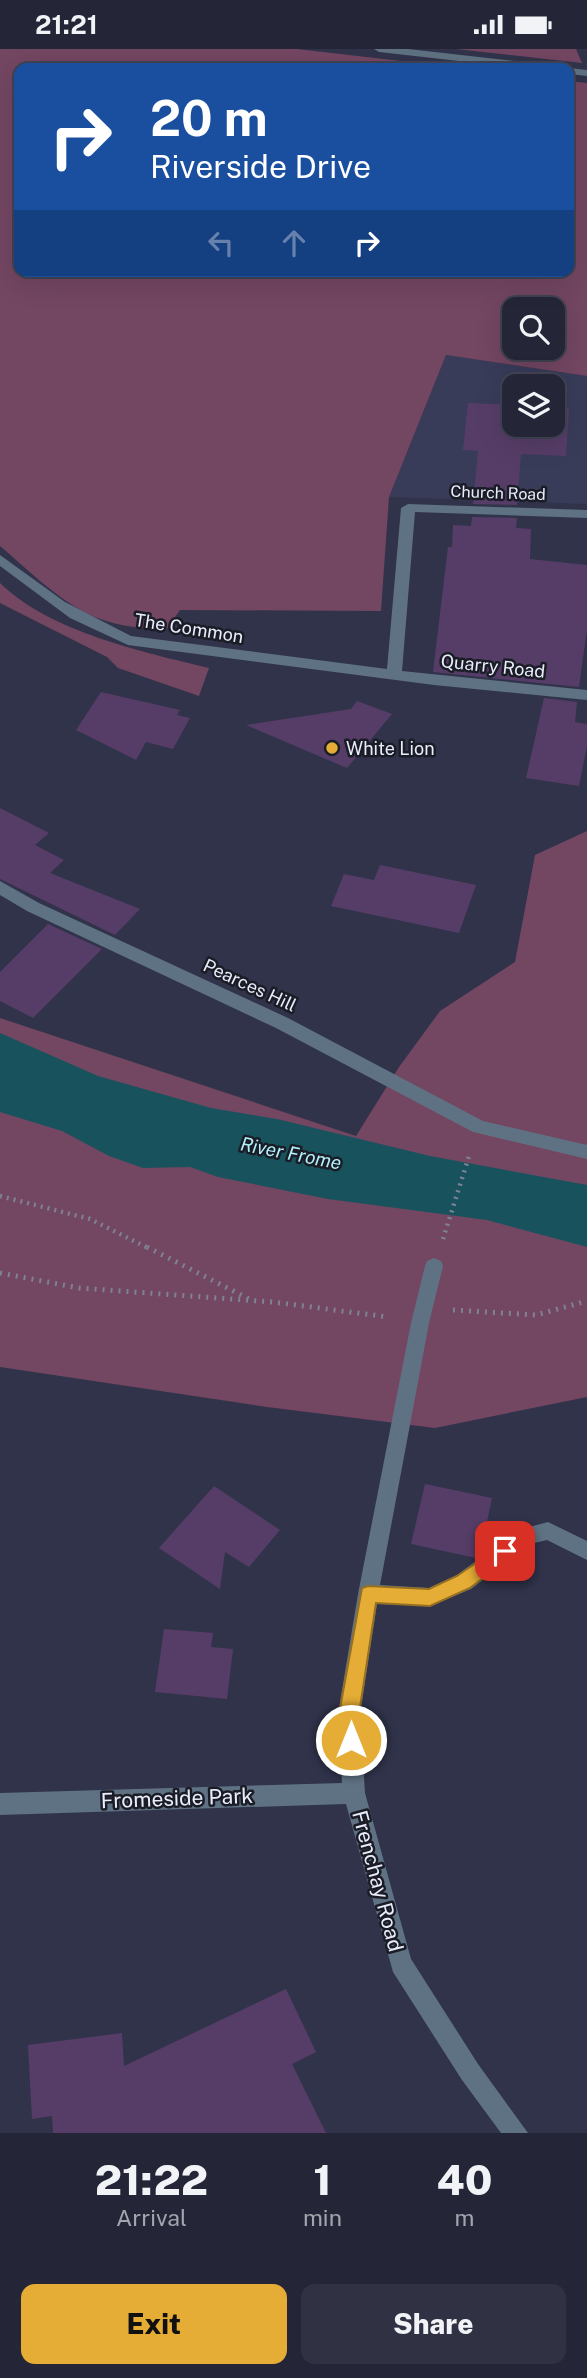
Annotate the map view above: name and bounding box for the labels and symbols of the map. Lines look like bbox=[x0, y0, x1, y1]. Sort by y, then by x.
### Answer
street label: Church Road bbox=[450, 482, 546, 504]
street label: The Common bbox=[133, 609, 245, 647]
street label: Quarry Road bbox=[440, 650, 546, 682]
place label: White Lion bbox=[346, 738, 435, 759]
marker: White Lion bbox=[324, 740, 340, 756]
street label: Pearces Hill bbox=[200, 954, 300, 1016]
water label: River Frome bbox=[239, 1132, 343, 1174]
pin bbox=[475, 1521, 535, 1581]
position arrow bbox=[314, 1703, 388, 1777]
street label: Fromeside Park bbox=[100, 1783, 254, 1813]
street label: Frenchay Road bbox=[347, 1808, 409, 1954]

